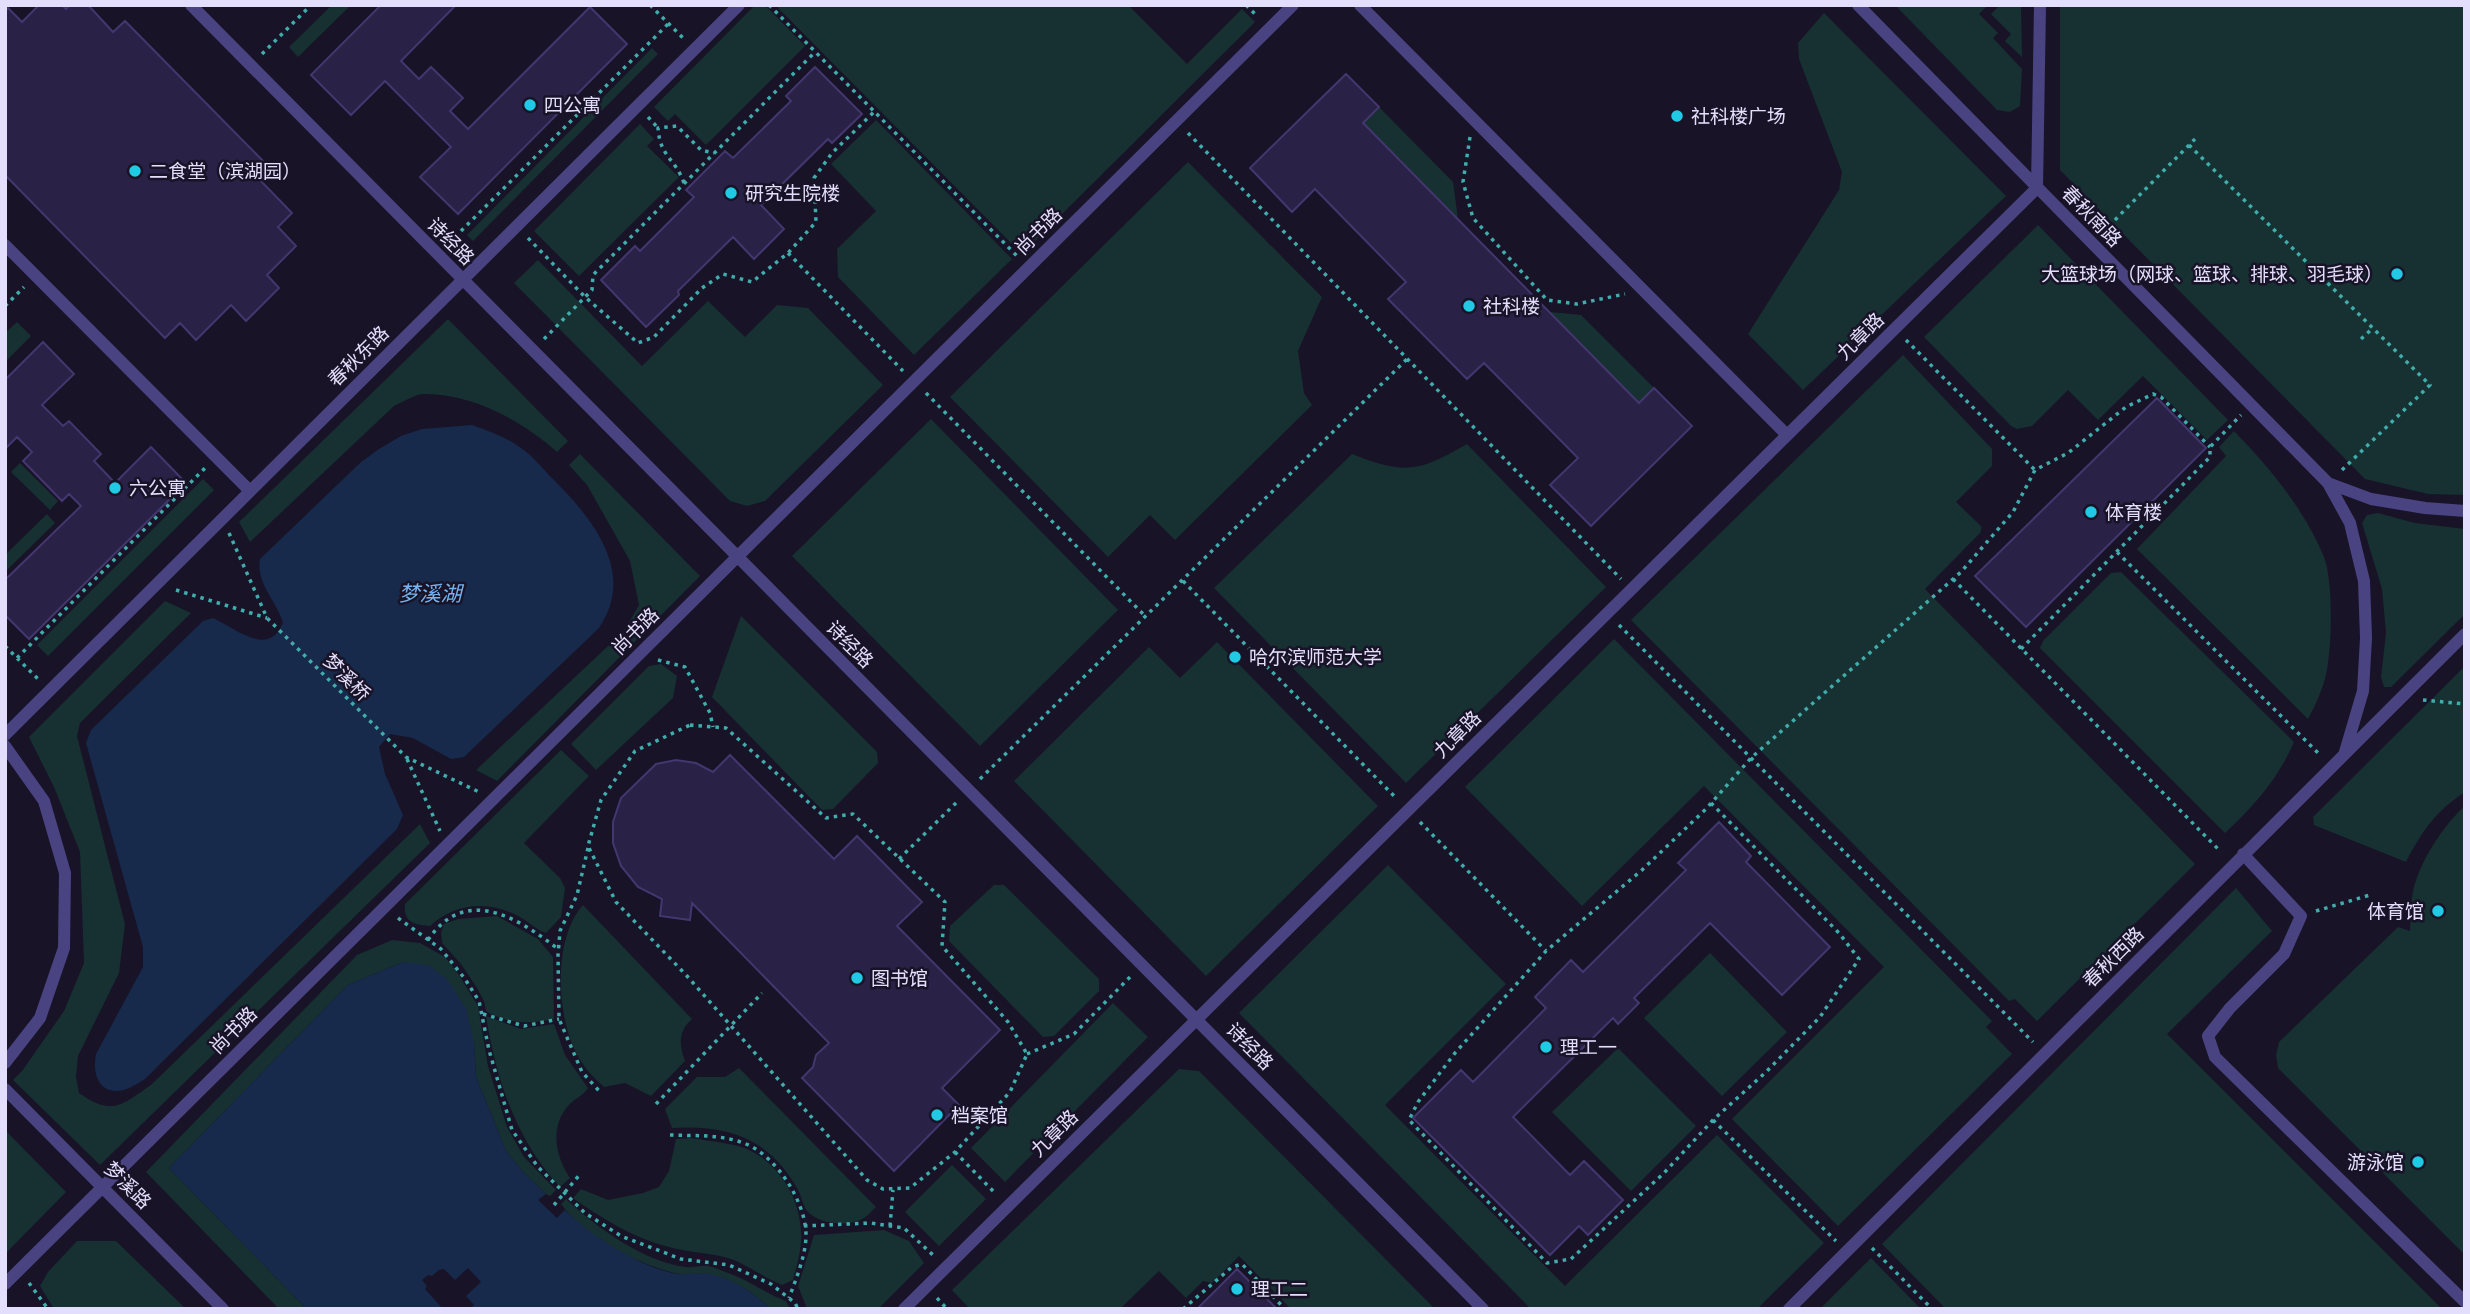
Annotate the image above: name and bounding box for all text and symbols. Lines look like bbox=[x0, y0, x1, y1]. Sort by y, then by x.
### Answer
place label: 四公寓 bbox=[544, 92, 601, 118]
marker: 四公寓 bbox=[522, 97, 538, 113]
place label: 社科楼广场 bbox=[1691, 103, 1786, 129]
marker: 社科楼广场 bbox=[1669, 108, 1685, 124]
place label: 二食堂（滨湖园） bbox=[149, 158, 301, 184]
marker: 二食堂（滨湖园） bbox=[127, 163, 143, 179]
place label: 研究生院楼 bbox=[745, 180, 840, 206]
street label: 春秋南路 bbox=[2056, 180, 2128, 252]
marker: 研究生院楼 bbox=[723, 185, 739, 201]
street label: 尚书路 bbox=[1009, 202, 1067, 260]
street label: 诗经路 bbox=[422, 212, 480, 270]
place label: 大篮球场（网球、篮球、排球、羽毛球） bbox=[2041, 261, 2383, 287]
marker: 大篮球场（网球、篮球、排球、羽毛球） bbox=[2389, 266, 2405, 282]
place label: 社科楼 bbox=[1483, 293, 1540, 319]
marker: 社科楼 bbox=[1461, 298, 1477, 314]
street label: 九章路 bbox=[1831, 307, 1889, 365]
street label: 春秋东路 bbox=[322, 320, 394, 392]
place label: 六公寓 bbox=[129, 475, 186, 501]
marker: 六公寓 bbox=[107, 480, 123, 496]
place label: 体育楼 bbox=[2105, 499, 2162, 525]
marker: 体育楼 bbox=[2083, 504, 2099, 520]
water label: 梦溪湖 bbox=[399, 579, 464, 607]
street label: 尚书路 bbox=[606, 602, 664, 660]
street label: 诗经路 bbox=[821, 615, 879, 673]
place label: 哈尔滨师范大学 bbox=[1249, 644, 1382, 670]
street label: 梦溪桥 bbox=[318, 648, 376, 706]
marker: 哈尔滨师范大学 bbox=[1227, 649, 1243, 665]
street label: 九章路 bbox=[1428, 705, 1486, 763]
place label: 体育馆 bbox=[2367, 898, 2424, 924]
marker: 体育馆 bbox=[2430, 903, 2446, 919]
street label: 春秋西路 bbox=[2077, 921, 2149, 993]
place label: 图书馆 bbox=[871, 965, 928, 991]
marker: 图书馆 bbox=[849, 970, 865, 986]
street label: 尚书路 bbox=[204, 1001, 262, 1059]
street label: 诗经路 bbox=[1221, 1017, 1279, 1075]
place label: 理工一 bbox=[1560, 1034, 1617, 1060]
marker: 理工一 bbox=[1538, 1039, 1554, 1055]
place label: 档案馆 bbox=[951, 1102, 1008, 1128]
street label: 九章路 bbox=[1025, 1104, 1083, 1162]
marker: 档案馆 bbox=[929, 1107, 945, 1123]
place label: 游泳馆 bbox=[2347, 1149, 2404, 1175]
marker: 游泳馆 bbox=[2410, 1154, 2426, 1170]
street label: 梦溪路 bbox=[99, 1156, 157, 1214]
place label: 理工二 bbox=[1251, 1276, 1308, 1302]
marker: 理工二 bbox=[1229, 1281, 1245, 1297]

